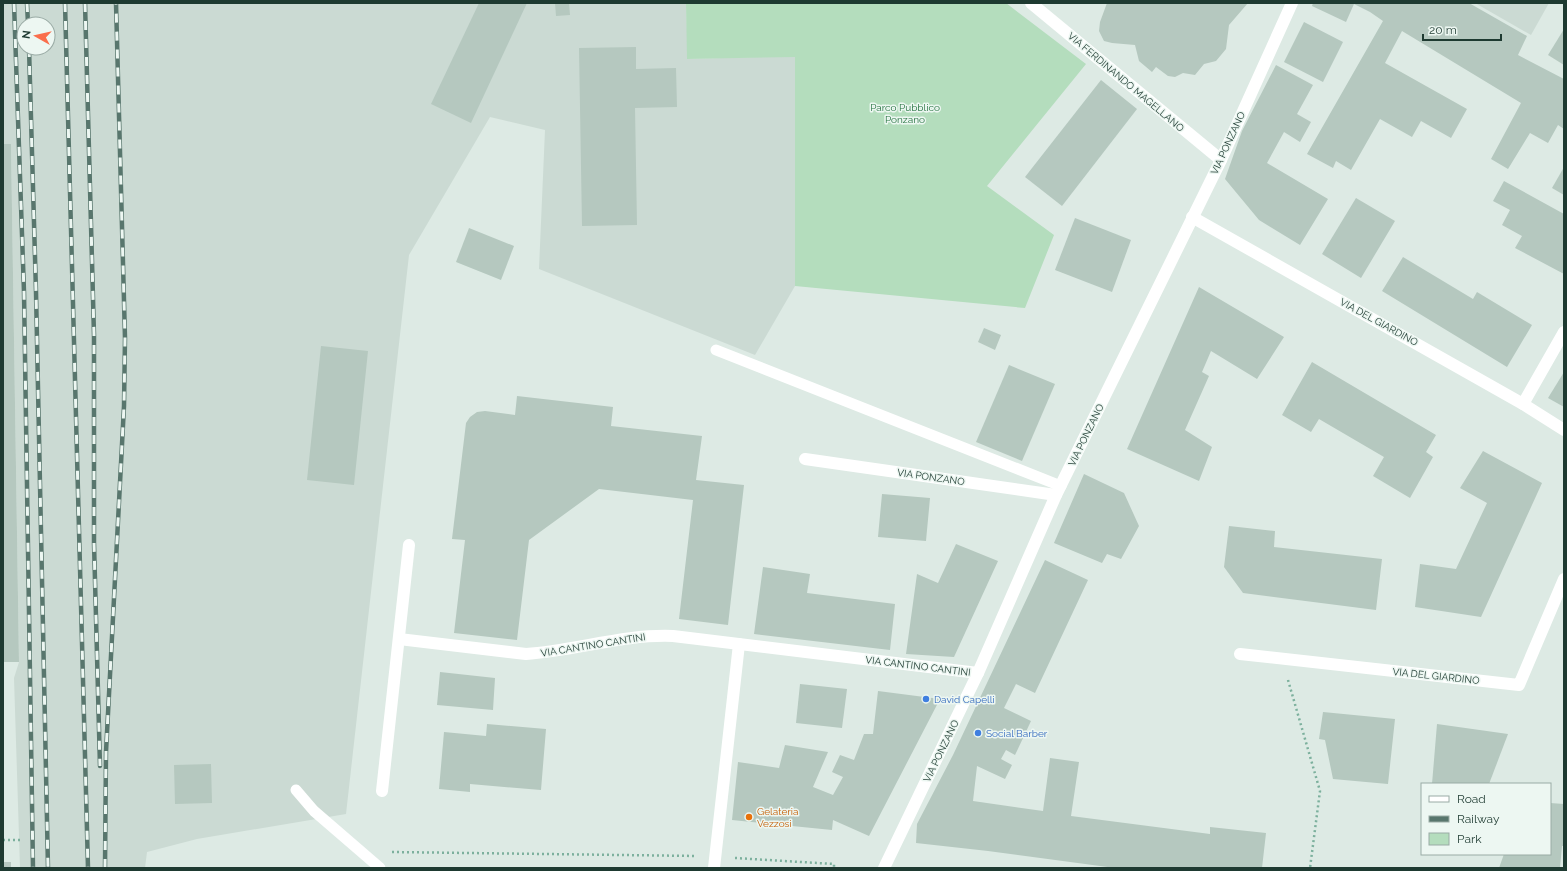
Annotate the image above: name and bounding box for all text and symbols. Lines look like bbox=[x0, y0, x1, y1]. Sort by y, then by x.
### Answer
north arrow bbox=[16, 16, 56, 56]
scale bar bbox=[1423, 16, 1501, 42]
text: 20 m bbox=[1429, 23, 1457, 37]
text: N bbox=[20, 30, 34, 40]
street label: VIA FERDINANDO MAGELLANO bbox=[1066, 30, 1187, 134]
park label: Parco Pubblico Ponzano bbox=[870, 102, 940, 125]
street label: VIA PONZANO bbox=[1209, 109, 1248, 176]
street label: VIA DEL GIARDINO bbox=[1338, 296, 1420, 348]
street label: VIA PONZANO bbox=[1066, 402, 1106, 468]
street label: VIA PONZANO bbox=[897, 467, 966, 487]
street label: VIA CANTINO CANTINI bbox=[540, 631, 646, 659]
street label: VIA CANTINO CANTINI bbox=[865, 654, 971, 678]
street label: VIA DEL GIARDINO bbox=[1392, 666, 1481, 686]
marker: David Capelli bbox=[921, 694, 931, 704]
place label: David Capelli bbox=[934, 694, 995, 705]
street label: VIA PONZANO bbox=[921, 718, 961, 784]
marker: Social Barber bbox=[973, 728, 983, 738]
place label: Social Barber bbox=[986, 728, 1048, 739]
legend bbox=[1421, 783, 1551, 855]
text: Road bbox=[1457, 792, 1486, 806]
place label: Gelateria Vezzosi bbox=[757, 806, 798, 829]
marker: Gelateria Vezzosi bbox=[744, 812, 754, 822]
text: Railway bbox=[1457, 812, 1500, 826]
text: Park bbox=[1457, 832, 1482, 846]

